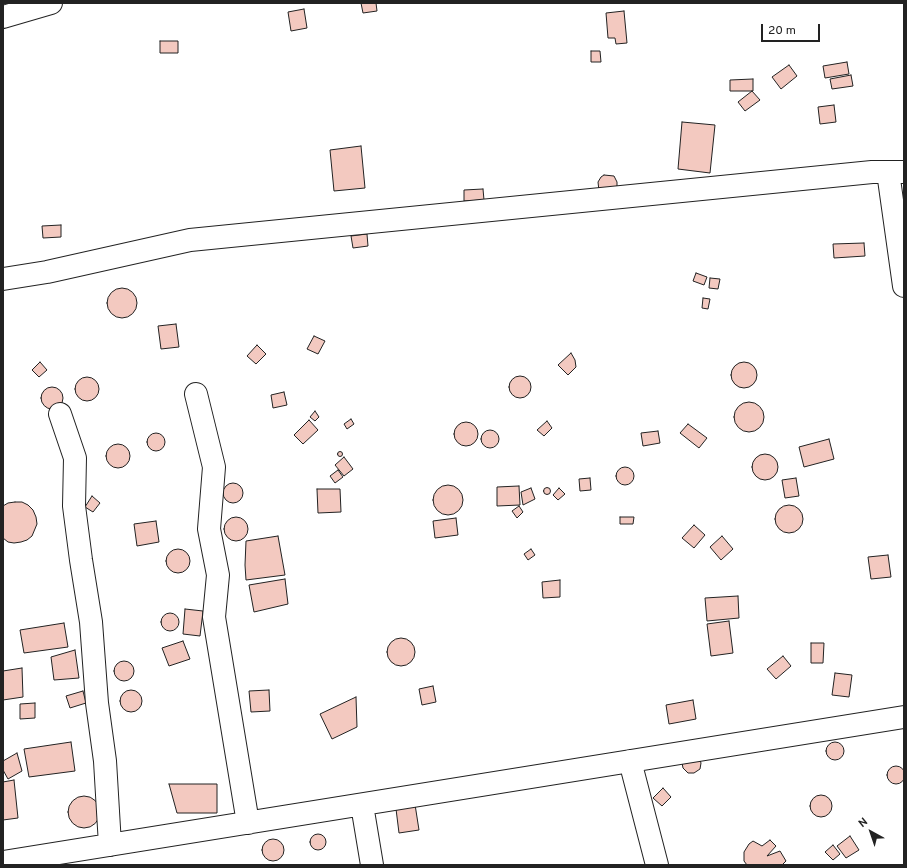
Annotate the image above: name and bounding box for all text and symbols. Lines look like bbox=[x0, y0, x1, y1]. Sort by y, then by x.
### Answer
scale bar bbox=[763, 16, 822, 42]
text: 20 m bbox=[768, 23, 796, 39]
north arrow bbox=[851, 812, 891, 852]
text: N bbox=[856, 815, 871, 831]

